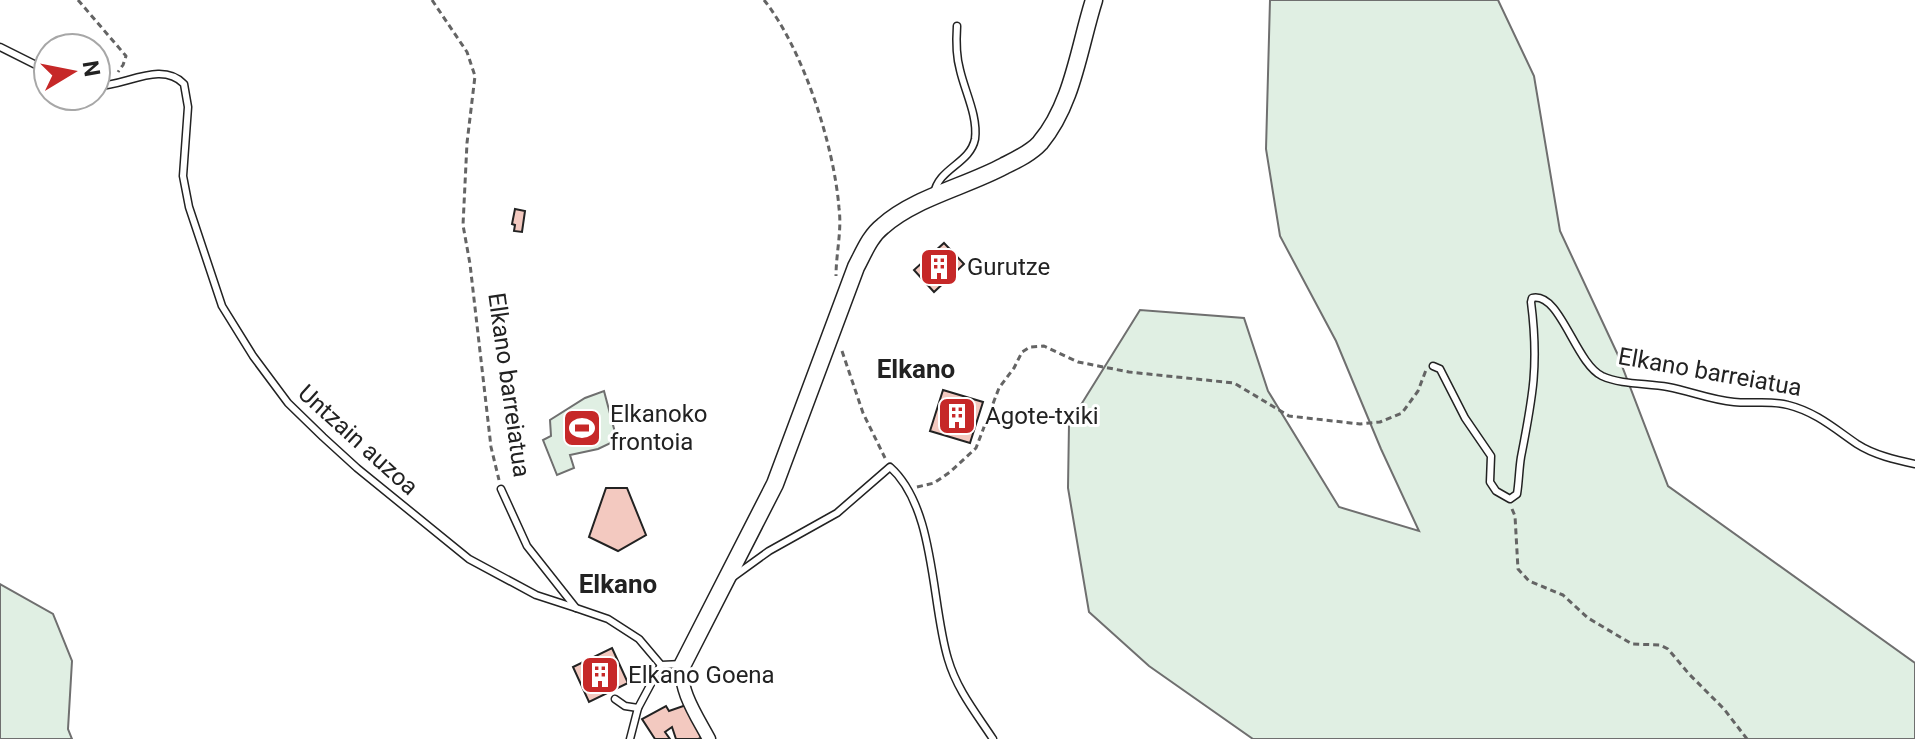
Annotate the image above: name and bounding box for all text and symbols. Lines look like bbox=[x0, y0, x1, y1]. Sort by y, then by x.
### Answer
north arrow bbox=[32, 32, 112, 112]
text: N bbox=[78, 59, 105, 78]
building icon: Gurutze bbox=[918, 246, 960, 288]
place label: Gurutze bbox=[967, 253, 1050, 281]
street label: Elkano barreiatua bbox=[482, 291, 536, 479]
street label: Elkano barreiatua bbox=[1616, 342, 1804, 402]
district label: Elkano bbox=[877, 354, 955, 384]
street label: Untzain auzoa bbox=[292, 379, 424, 501]
building icon: Agote-txiki bbox=[936, 395, 978, 437]
place label: Elkanoko frontoia bbox=[610, 400, 708, 456]
place label: Agote-txiki bbox=[985, 402, 1099, 430]
sports icon: Elkanoko frontoia bbox=[561, 407, 603, 449]
district label: Elkano bbox=[579, 569, 657, 599]
building icon: Elkano Goena bbox=[579, 654, 621, 696]
place label: Elkano Goena bbox=[628, 661, 775, 689]

